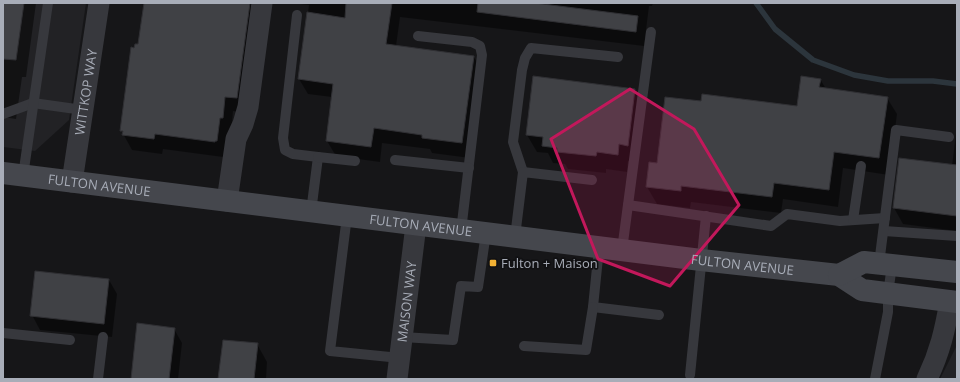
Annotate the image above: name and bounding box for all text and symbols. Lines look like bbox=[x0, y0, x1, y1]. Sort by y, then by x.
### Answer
street label: WITTKOP WAY bbox=[70, 47, 101, 136]
street label: FULTON AVENUE bbox=[47, 170, 152, 200]
street label: FULTON AVENUE bbox=[368, 210, 473, 240]
street label: FULTON AVENUE bbox=[690, 250, 795, 279]
place label: Fulton + Maison bbox=[501, 254, 598, 272]
marker: Fulton + Maison bbox=[488, 258, 498, 268]
street label: MAISON WAY bbox=[393, 259, 421, 343]

